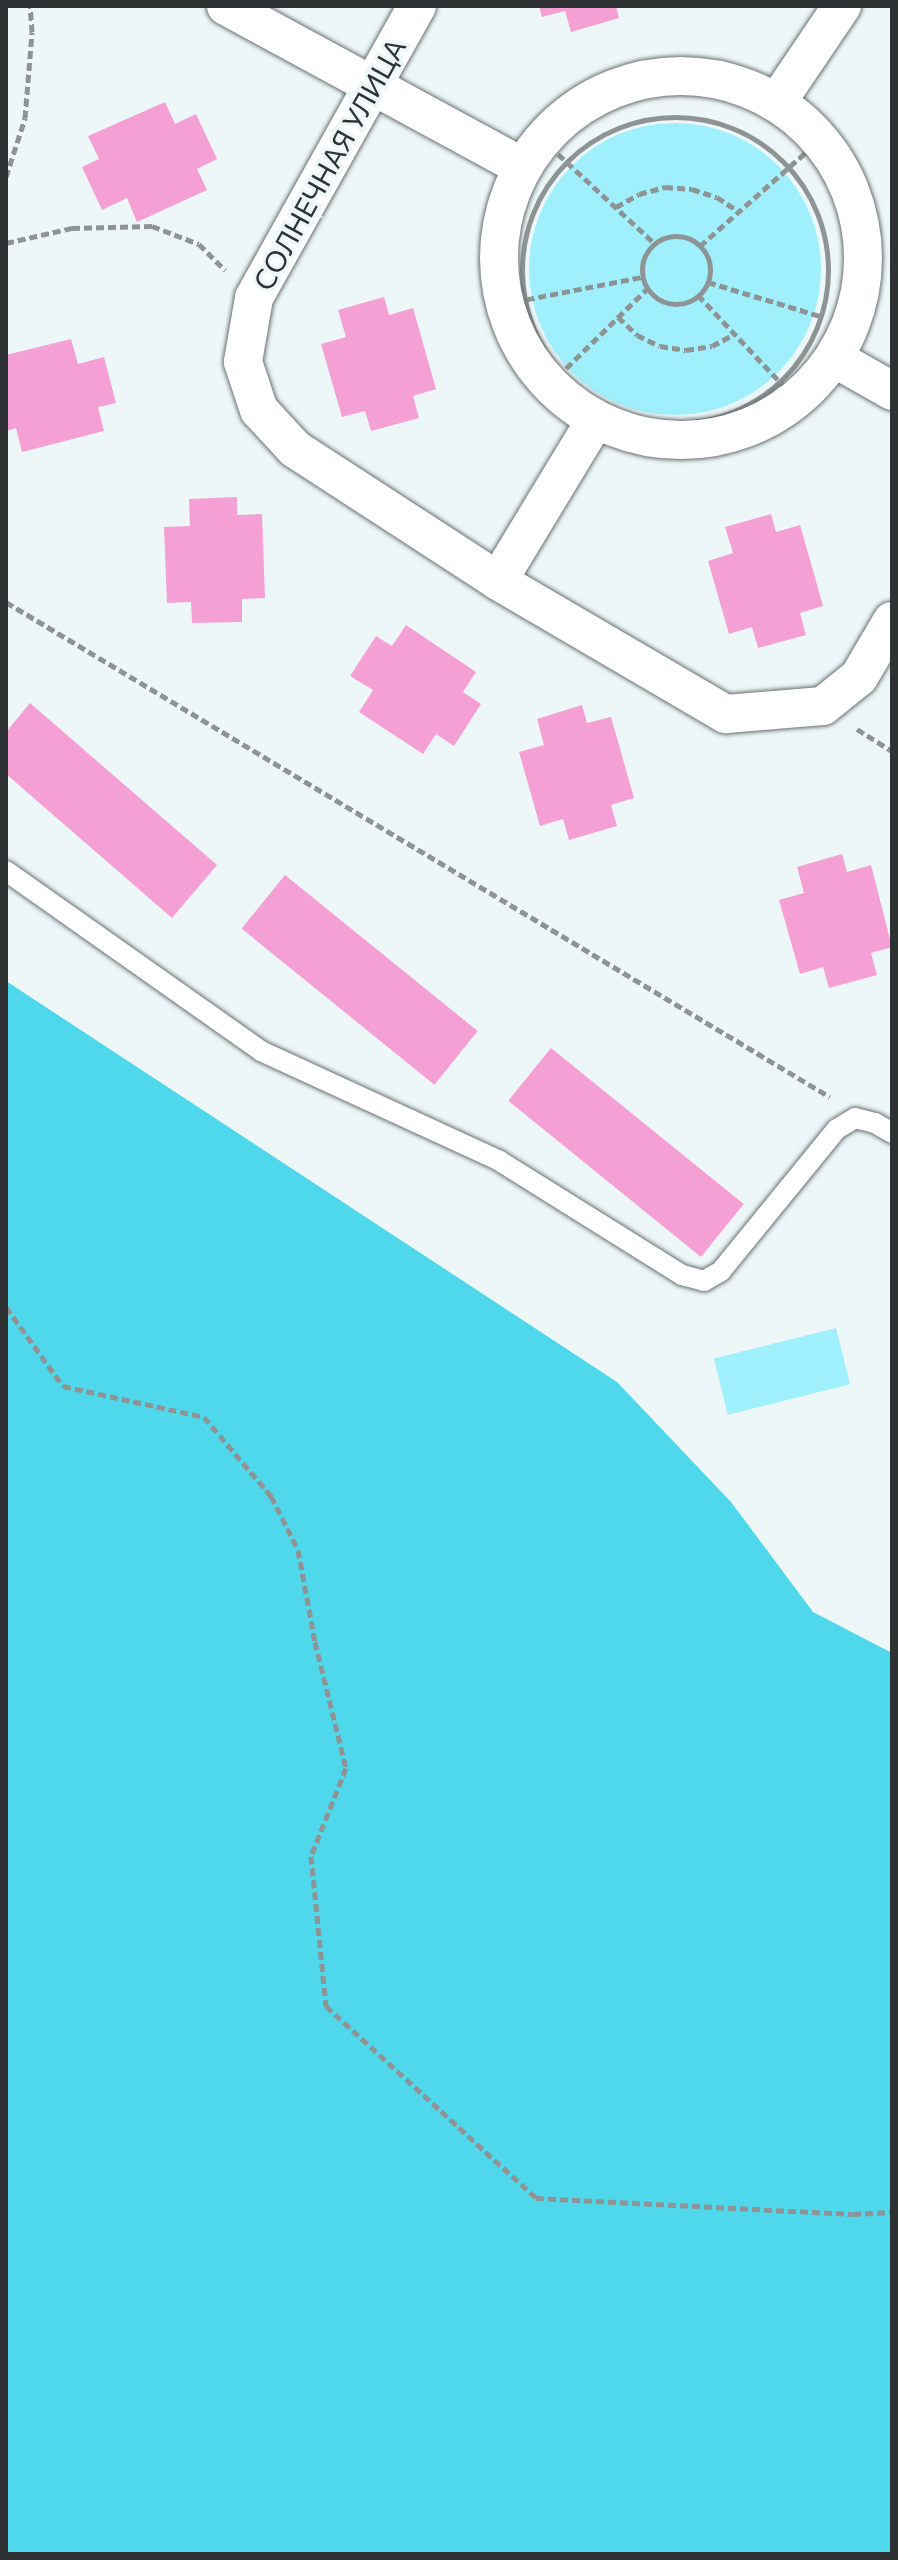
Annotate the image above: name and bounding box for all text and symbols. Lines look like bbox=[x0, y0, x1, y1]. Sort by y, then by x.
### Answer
street label: СОЛНЕЧНАЯ УЛИЦА bbox=[246, 32, 412, 296]

